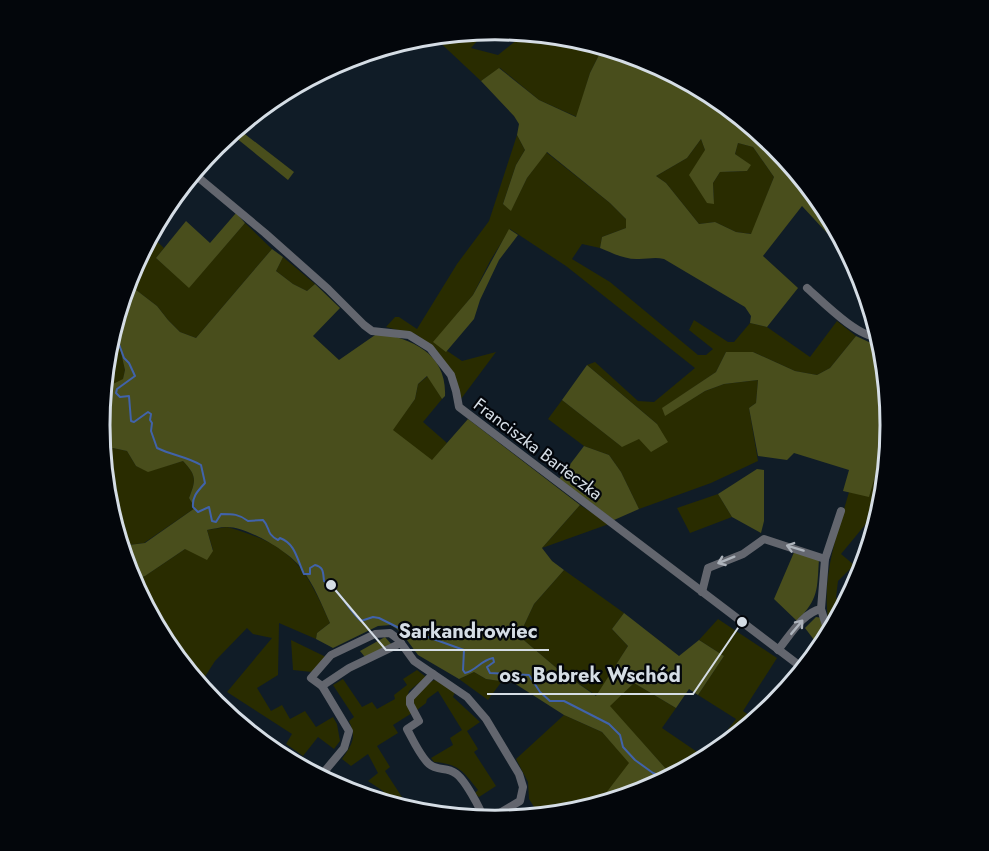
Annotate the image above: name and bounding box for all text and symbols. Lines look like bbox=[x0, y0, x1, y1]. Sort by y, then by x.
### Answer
street label: Franciszka Barteczka bbox=[468, 392, 608, 506]
one-way arrow bbox=[786, 542, 805, 553]
one-way arrow bbox=[717, 556, 735, 567]
callout: Sarkandrowiec bbox=[386, 612, 549, 650]
text: Sarkandrowiec bbox=[398, 617, 538, 646]
one-way arrow bbox=[791, 619, 804, 635]
callout: os. Bobrek Wschód bbox=[487, 656, 693, 694]
text: os. Bobrek Wschód bbox=[499, 661, 681, 690]

